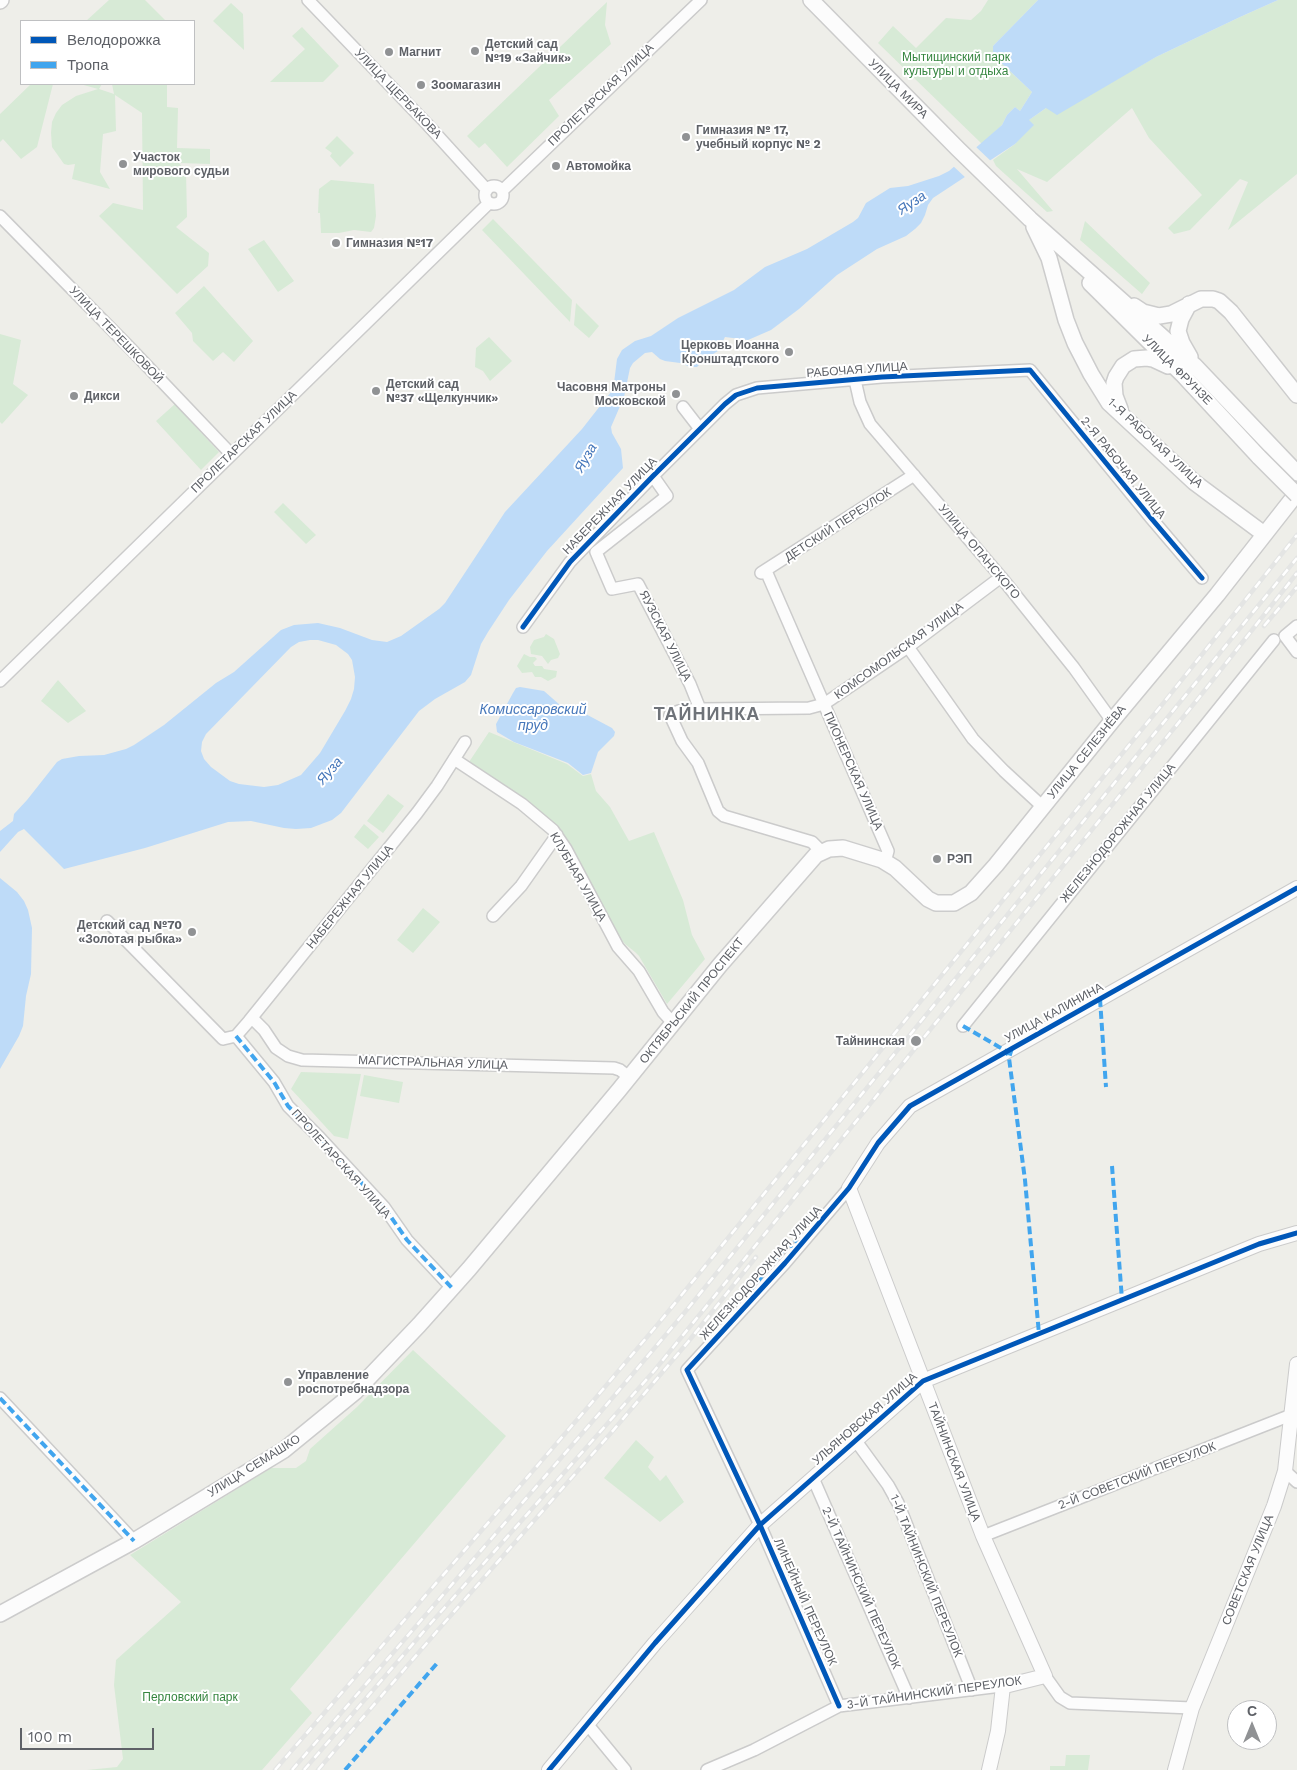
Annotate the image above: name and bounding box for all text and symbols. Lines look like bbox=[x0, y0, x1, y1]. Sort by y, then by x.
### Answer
legend bbox=[20, 20, 195, 85]
text: Велодорожка bbox=[67, 31, 161, 49]
place label: Детский сад №19 «Зайчик» bbox=[485, 37, 571, 65]
street label: ПРОЛЕТАРСКАЯ УЛИЦА bbox=[545, 41, 657, 149]
place label: Магнит bbox=[399, 45, 441, 59]
marker: Детский сад №19 «Зайчик» bbox=[469, 45, 481, 57]
street label: УЛИЦА ЩЕРБАКОВА bbox=[351, 46, 445, 142]
marker: Магнит bbox=[383, 46, 395, 58]
park label: Мытищинский парк культуры и отдыха bbox=[902, 50, 1010, 78]
text: Тропа bbox=[67, 56, 108, 74]
street label: УЛИЦА МИРА bbox=[865, 56, 931, 122]
place label: Зоомагазин bbox=[431, 78, 501, 92]
marker: Зоомагазин bbox=[415, 79, 427, 91]
place label: Гимназия № 17, учебный корпус № 2 bbox=[696, 123, 821, 151]
marker: Гимназия № 17, учебный корпус № 2 bbox=[680, 131, 692, 143]
place label: Участок мирового судьи bbox=[133, 150, 229, 178]
marker: Участок мирового судьи bbox=[117, 158, 129, 170]
place label: Автомойка bbox=[566, 159, 631, 173]
marker: Автомойка bbox=[550, 160, 562, 172]
water label: Яуза bbox=[895, 187, 929, 219]
place label: Гимназия №17 bbox=[346, 236, 433, 250]
marker: Гимназия №17 bbox=[330, 237, 342, 249]
street label: УЛИЦА ТЕРЕШКОВОЙ bbox=[66, 284, 166, 386]
street label: УЛИЦА ФРУНЗЕ bbox=[1139, 332, 1215, 408]
place label: Церковь Иоанна Кронштадтского bbox=[681, 338, 779, 366]
marker: Церковь Иоанна Кронштадтского bbox=[783, 346, 795, 358]
street label: РАБОЧАЯ УЛИЦА bbox=[806, 359, 908, 381]
place label: Детский сад №37 «Щелкунчик» bbox=[386, 377, 498, 405]
place label: Часовня Матроны Московской bbox=[557, 380, 666, 408]
marker: Детский сад №37 «Щелкунчик» bbox=[370, 385, 382, 397]
street label: ПРОЛЕТАРСКАЯ УЛИЦА bbox=[188, 388, 300, 496]
marker: Часовня Матроны Московской bbox=[670, 388, 682, 400]
place label: Дикси bbox=[84, 389, 120, 403]
marker: Дикси bbox=[68, 390, 80, 402]
street label: 1-Я РАБОЧАЯ УЛИЦА bbox=[1104, 395, 1206, 491]
street label: 2-Я РАБОЧАЯ УЛИЦА bbox=[1077, 414, 1169, 522]
water label: Яуза bbox=[571, 441, 601, 475]
street label: НАБЕРЕЖНАЯ УЛИЦА bbox=[560, 454, 660, 558]
street label: ДЕТСКИЙ ПЕРЕУЛОК bbox=[782, 485, 894, 565]
street label: УЛИЦА ОПАНСКОГО bbox=[935, 502, 1023, 602]
street label: ЯУЗСКАЯ УЛИЦА bbox=[636, 588, 694, 684]
street label: КОМСОМОЛЬСКАЯ УЛИЦА bbox=[832, 599, 966, 703]
water label: Комиссаровский пруд bbox=[480, 702, 586, 734]
street label: УЛИЦА СЕЛЕЗНЁВА bbox=[1045, 702, 1129, 802]
district label: ТАЙНИНКА bbox=[653, 704, 761, 726]
street label: ПИОНЕРСКАЯ УЛИЦА bbox=[820, 710, 886, 832]
water label: Яуза bbox=[314, 754, 346, 788]
street label: ЖЕЛЕЗНОДОРОЖНАЯ УЛИЦА bbox=[1057, 760, 1179, 906]
street label: КЛУБНАЯ УЛИЦА bbox=[547, 830, 609, 924]
street label: НАБЕРЕЖНАЯ УЛИЦА bbox=[304, 842, 396, 952]
place label: РЭП bbox=[947, 852, 972, 866]
marker: РЭП bbox=[931, 853, 943, 865]
place label: Детский сад №70 «Золотая рыбка» bbox=[77, 918, 182, 946]
marker: Детский сад №70 «Золотая рыбка» bbox=[186, 926, 198, 938]
street label: ОКТЯБРЬСКИЙ ПРОСПЕКТ bbox=[637, 935, 747, 1067]
street label: УЛИЦА КАЛИНИНА bbox=[1002, 980, 1106, 1046]
place label: Тайнинская bbox=[836, 1034, 905, 1048]
marker: Тайнинская bbox=[909, 1034, 923, 1048]
street label: МАГИСТРАЛЬНАЯ УЛИЦА bbox=[358, 1053, 508, 1073]
street label: ПРОЛЕТАРСКАЯ УЛИЦА bbox=[288, 1107, 394, 1221]
street label: ЖЕЛЕЗНОДОРОЖНАЯ УЛИЦА bbox=[697, 1203, 825, 1343]
place label: Управление роспотребнадзора bbox=[298, 1368, 409, 1396]
street label: УЛЬЯНОВСКАЯ УЛИЦА bbox=[810, 1370, 920, 1468]
marker: Управление роспотребнадзора bbox=[282, 1376, 294, 1388]
street label: ТАЙНИНСКАЯ УЛИЦА bbox=[925, 1400, 983, 1524]
street label: УЛИЦА СЕМАШКО bbox=[205, 1432, 303, 1500]
street label: 2-Й СОВЕТСКИЙ ПЕРЕУЛОК bbox=[1056, 1439, 1218, 1513]
street label: 1-Й ТАЙНИНСКИЙ ПЕРЕУЛОК bbox=[887, 1493, 965, 1659]
street label: 2-Й ТАЙНИНСКИЙ ПЕРЕУЛОК bbox=[819, 1505, 903, 1671]
street label: СОВЕТСКАЯ УЛИЦА bbox=[1219, 1513, 1277, 1627]
street label: ЛИНЕЙНЫЙ ПЕРЕУЛОК bbox=[770, 1536, 840, 1668]
street label: 3-Й ТАЙНИНСКИЙ ПЕРЕУЛОК bbox=[846, 1674, 1022, 1712]
park label: Перловский парк bbox=[142, 1690, 238, 1704]
north arrow bbox=[1227, 1700, 1277, 1750]
text: С bbox=[1247, 1703, 1257, 1719]
scale bar bbox=[22, 1718, 156, 1750]
text: 100 m bbox=[28, 1728, 72, 1746]

